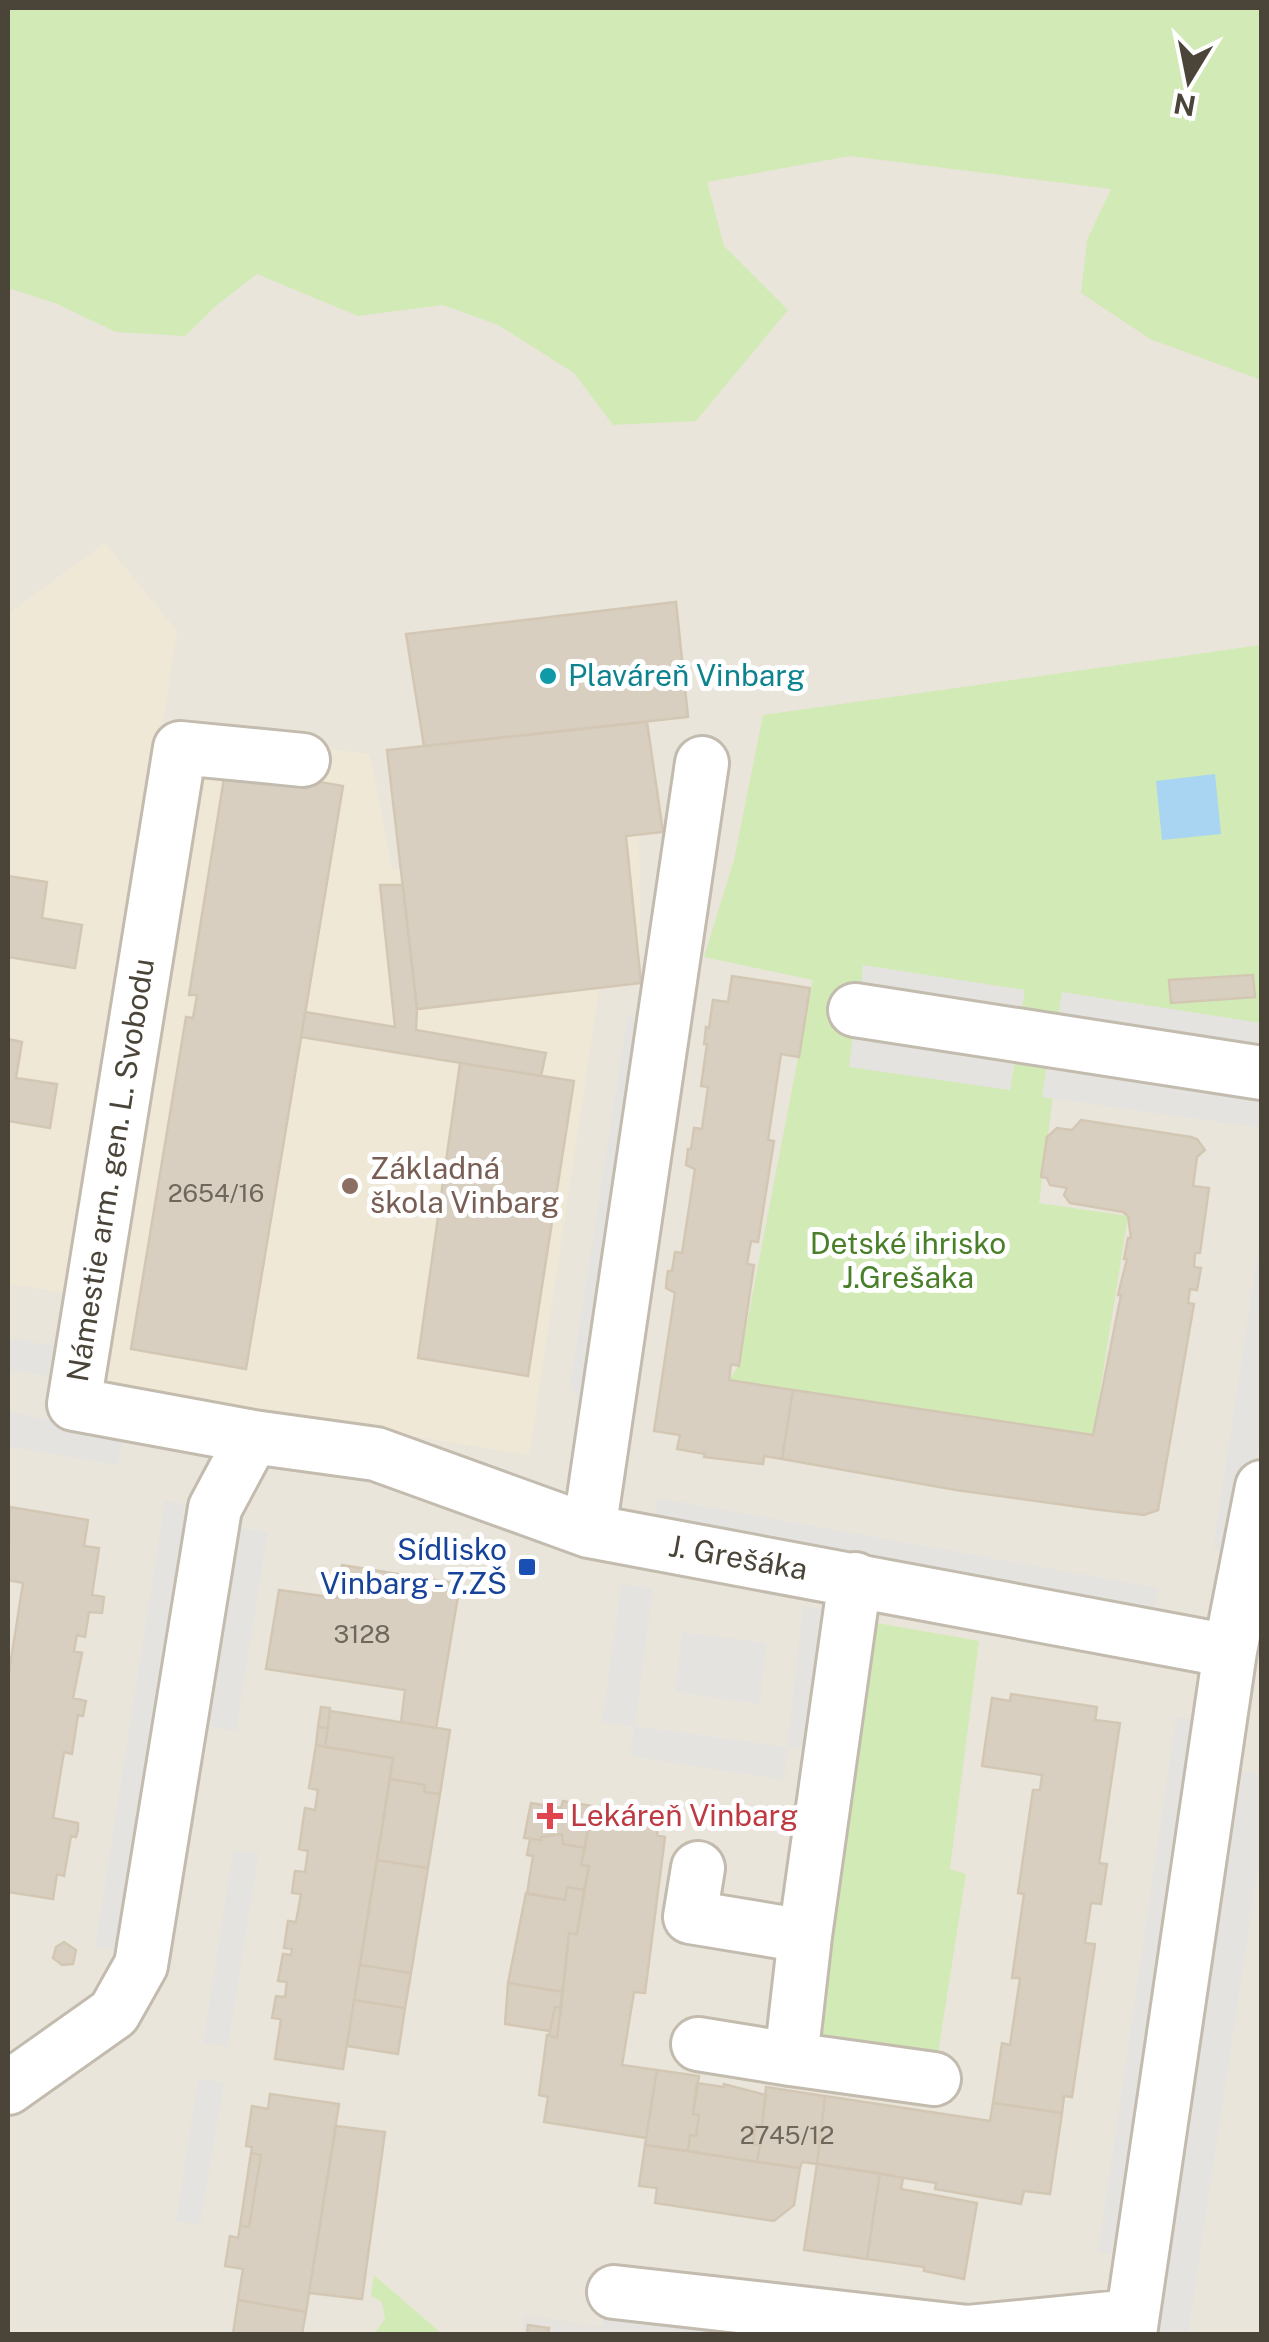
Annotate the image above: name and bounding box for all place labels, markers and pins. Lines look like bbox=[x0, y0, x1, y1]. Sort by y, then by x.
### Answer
place label: Plaváreň Vinbarg bbox=[568, 657, 805, 693]
marker: Plaváreň Vinbarg bbox=[537, 665, 559, 687]
place label: Základná škola Vinbarg bbox=[370, 1150, 560, 1220]
marker: Základná škola Vinbarg bbox=[339, 1175, 361, 1197]
place label: Sídlisko Vinbarg - 7.ZŠ bbox=[320, 1531, 507, 1601]
marker: Sídlisko Vinbarg - 7.ZŠ bbox=[516, 1556, 538, 1578]
place label: Lekáreň Vinbarg bbox=[570, 1797, 798, 1833]
marker: Lekáreň Vinbarg bbox=[539, 1805, 561, 1827]

